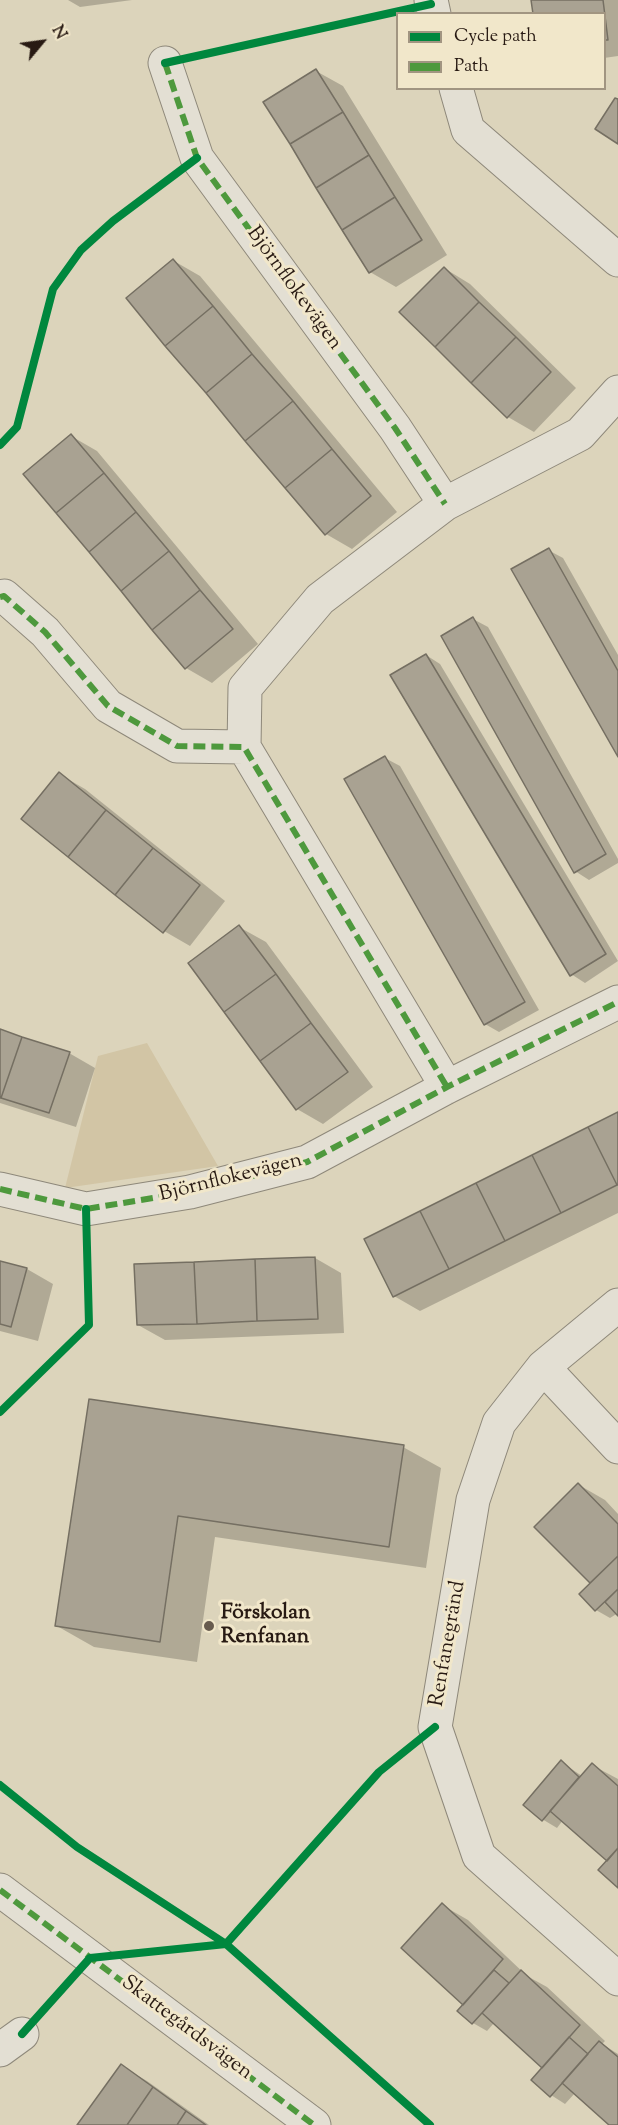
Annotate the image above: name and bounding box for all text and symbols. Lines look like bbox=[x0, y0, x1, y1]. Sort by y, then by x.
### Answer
north arrow bbox=[12, 12, 72, 72]
legend bbox=[396, 12, 606, 90]
text: N bbox=[45, 22, 71, 44]
text: Cycle path bbox=[454, 24, 537, 50]
text: Path bbox=[454, 54, 489, 80]
street label: Björnflokevägen bbox=[240, 222, 346, 356]
street label: Björnflokevägen bbox=[157, 1149, 305, 1209]
street label: Renfanegränd bbox=[426, 1579, 472, 1709]
place label: Förskolan Renfanan bbox=[221, 1601, 310, 1651]
marker: Förskolan Renfanan bbox=[202, 1619, 216, 1633]
street label: Skattegårdsvägen bbox=[115, 1971, 257, 2087]

